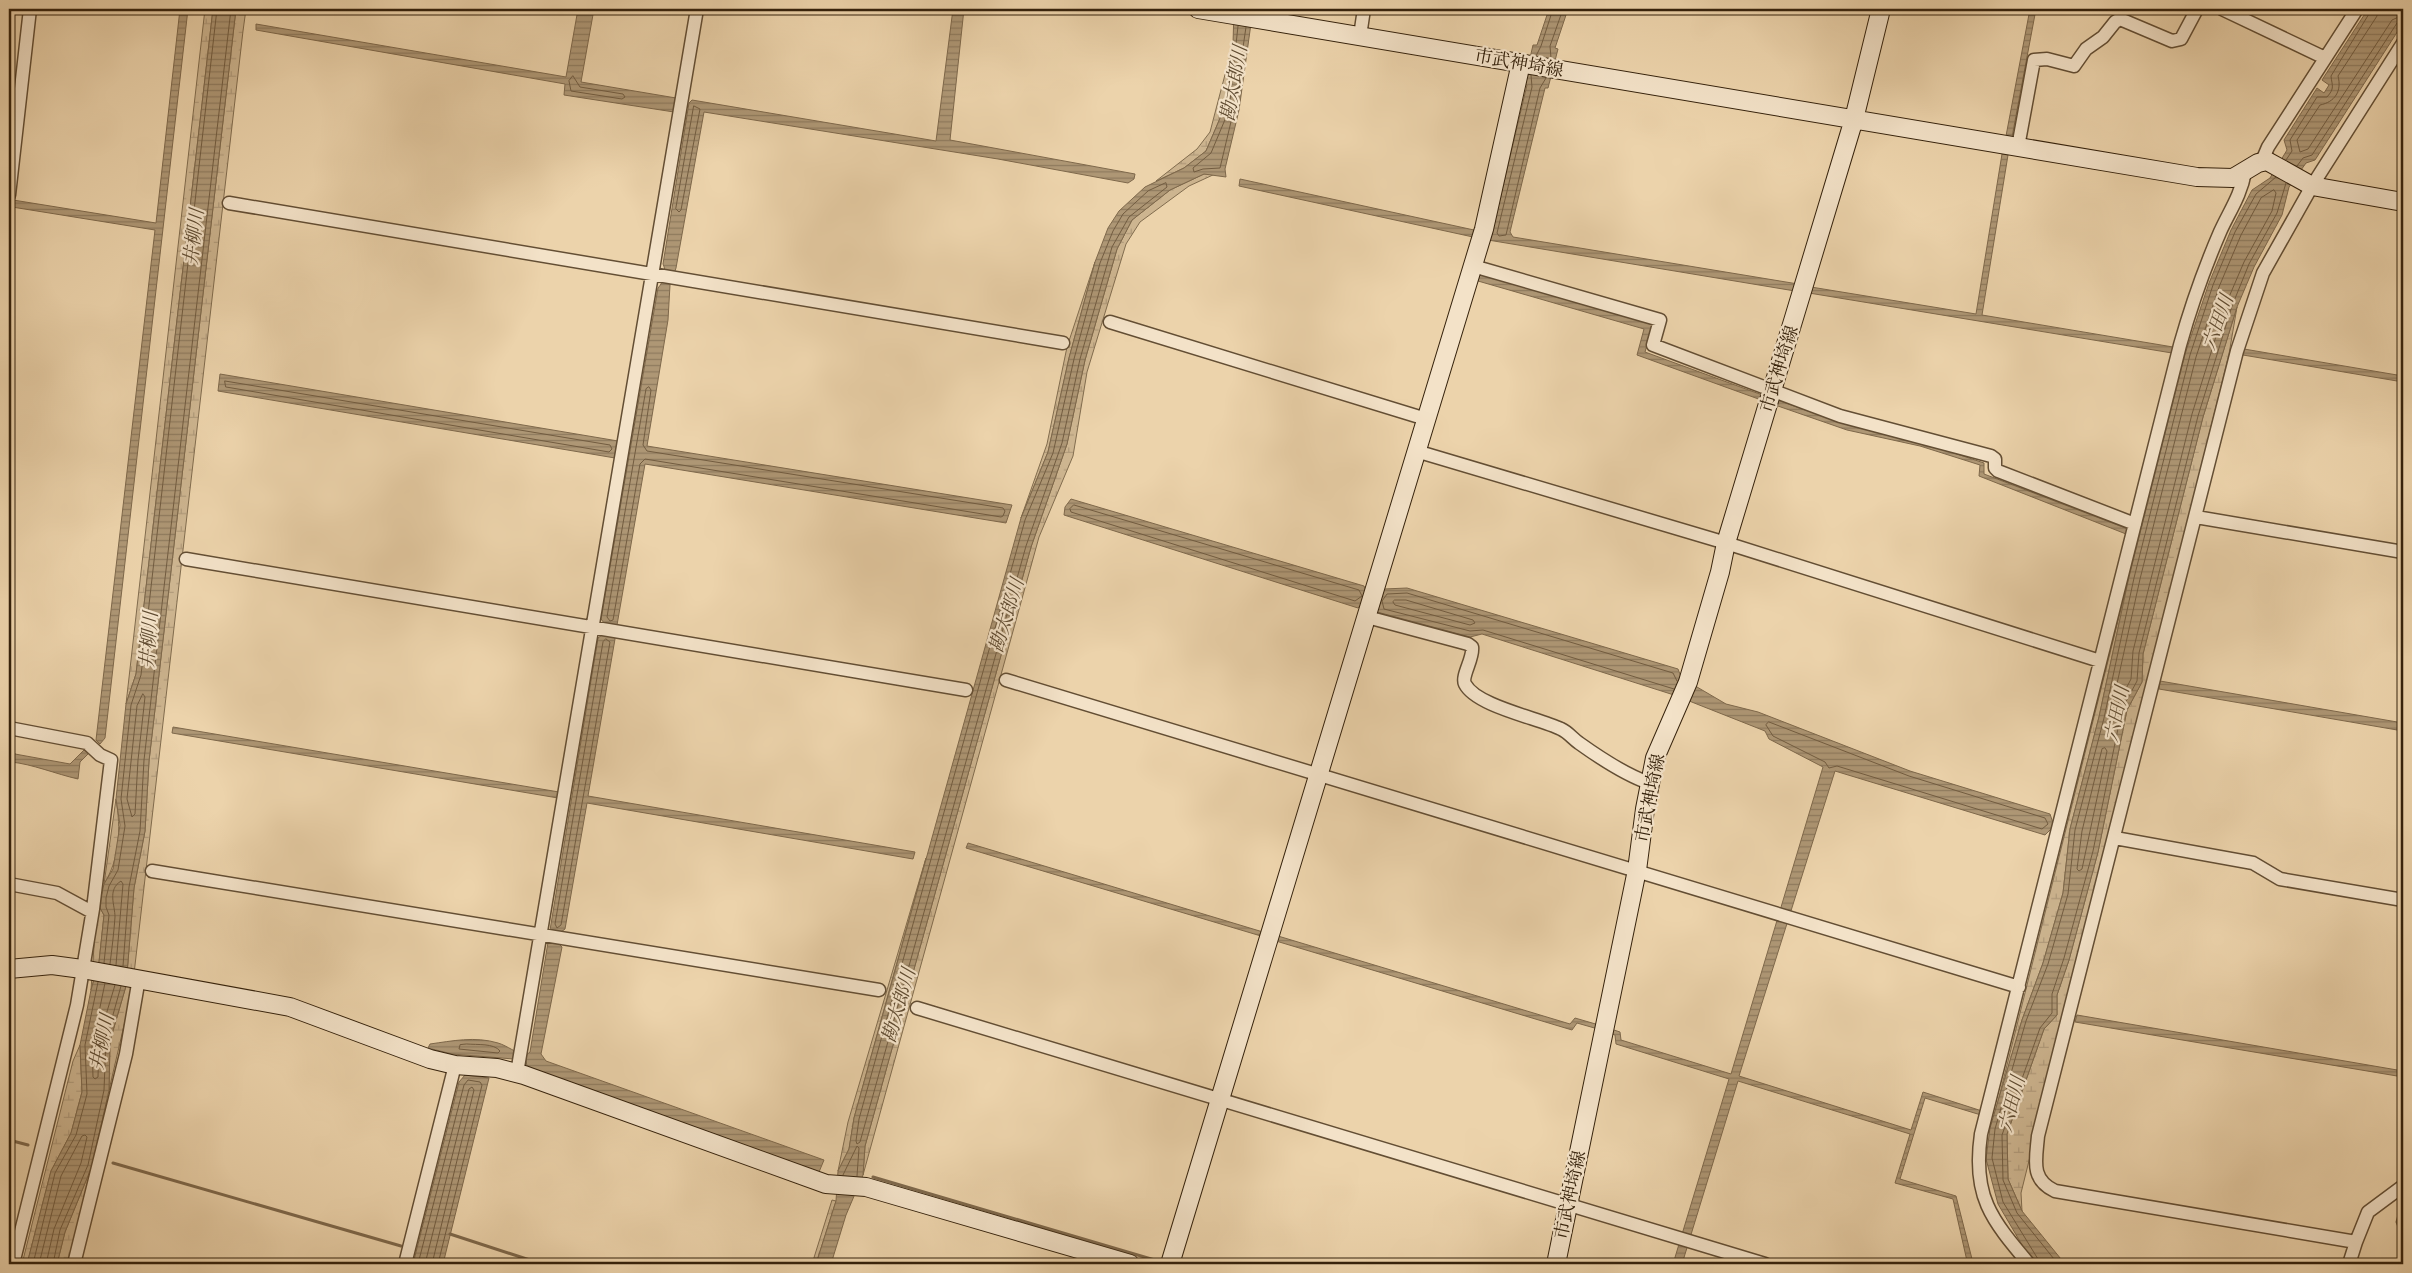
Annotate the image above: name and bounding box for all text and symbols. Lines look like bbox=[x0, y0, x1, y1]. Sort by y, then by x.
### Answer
water label: 勘太郎川 bbox=[1216, 42, 1252, 123]
street label: 市武神埼線 bbox=[1473, 44, 1565, 82]
water label: 井柳川 bbox=[179, 205, 209, 267]
water label: 六田川 bbox=[2197, 290, 2239, 353]
street label: 市武神埼線 bbox=[1755, 323, 1803, 415]
water label: 勘太郎川 bbox=[984, 574, 1029, 655]
water label: 井柳川 bbox=[135, 609, 162, 669]
water label: 六田川 bbox=[2099, 682, 2134, 744]
street label: 市武神埼線 bbox=[1631, 752, 1669, 844]
water label: 勘太郎川 bbox=[877, 964, 921, 1045]
water label: 井柳川 bbox=[84, 1010, 119, 1072]
water label: 六田川 bbox=[1993, 1072, 2030, 1135]
street label: 市武神埼線 bbox=[1550, 1149, 1590, 1241]

